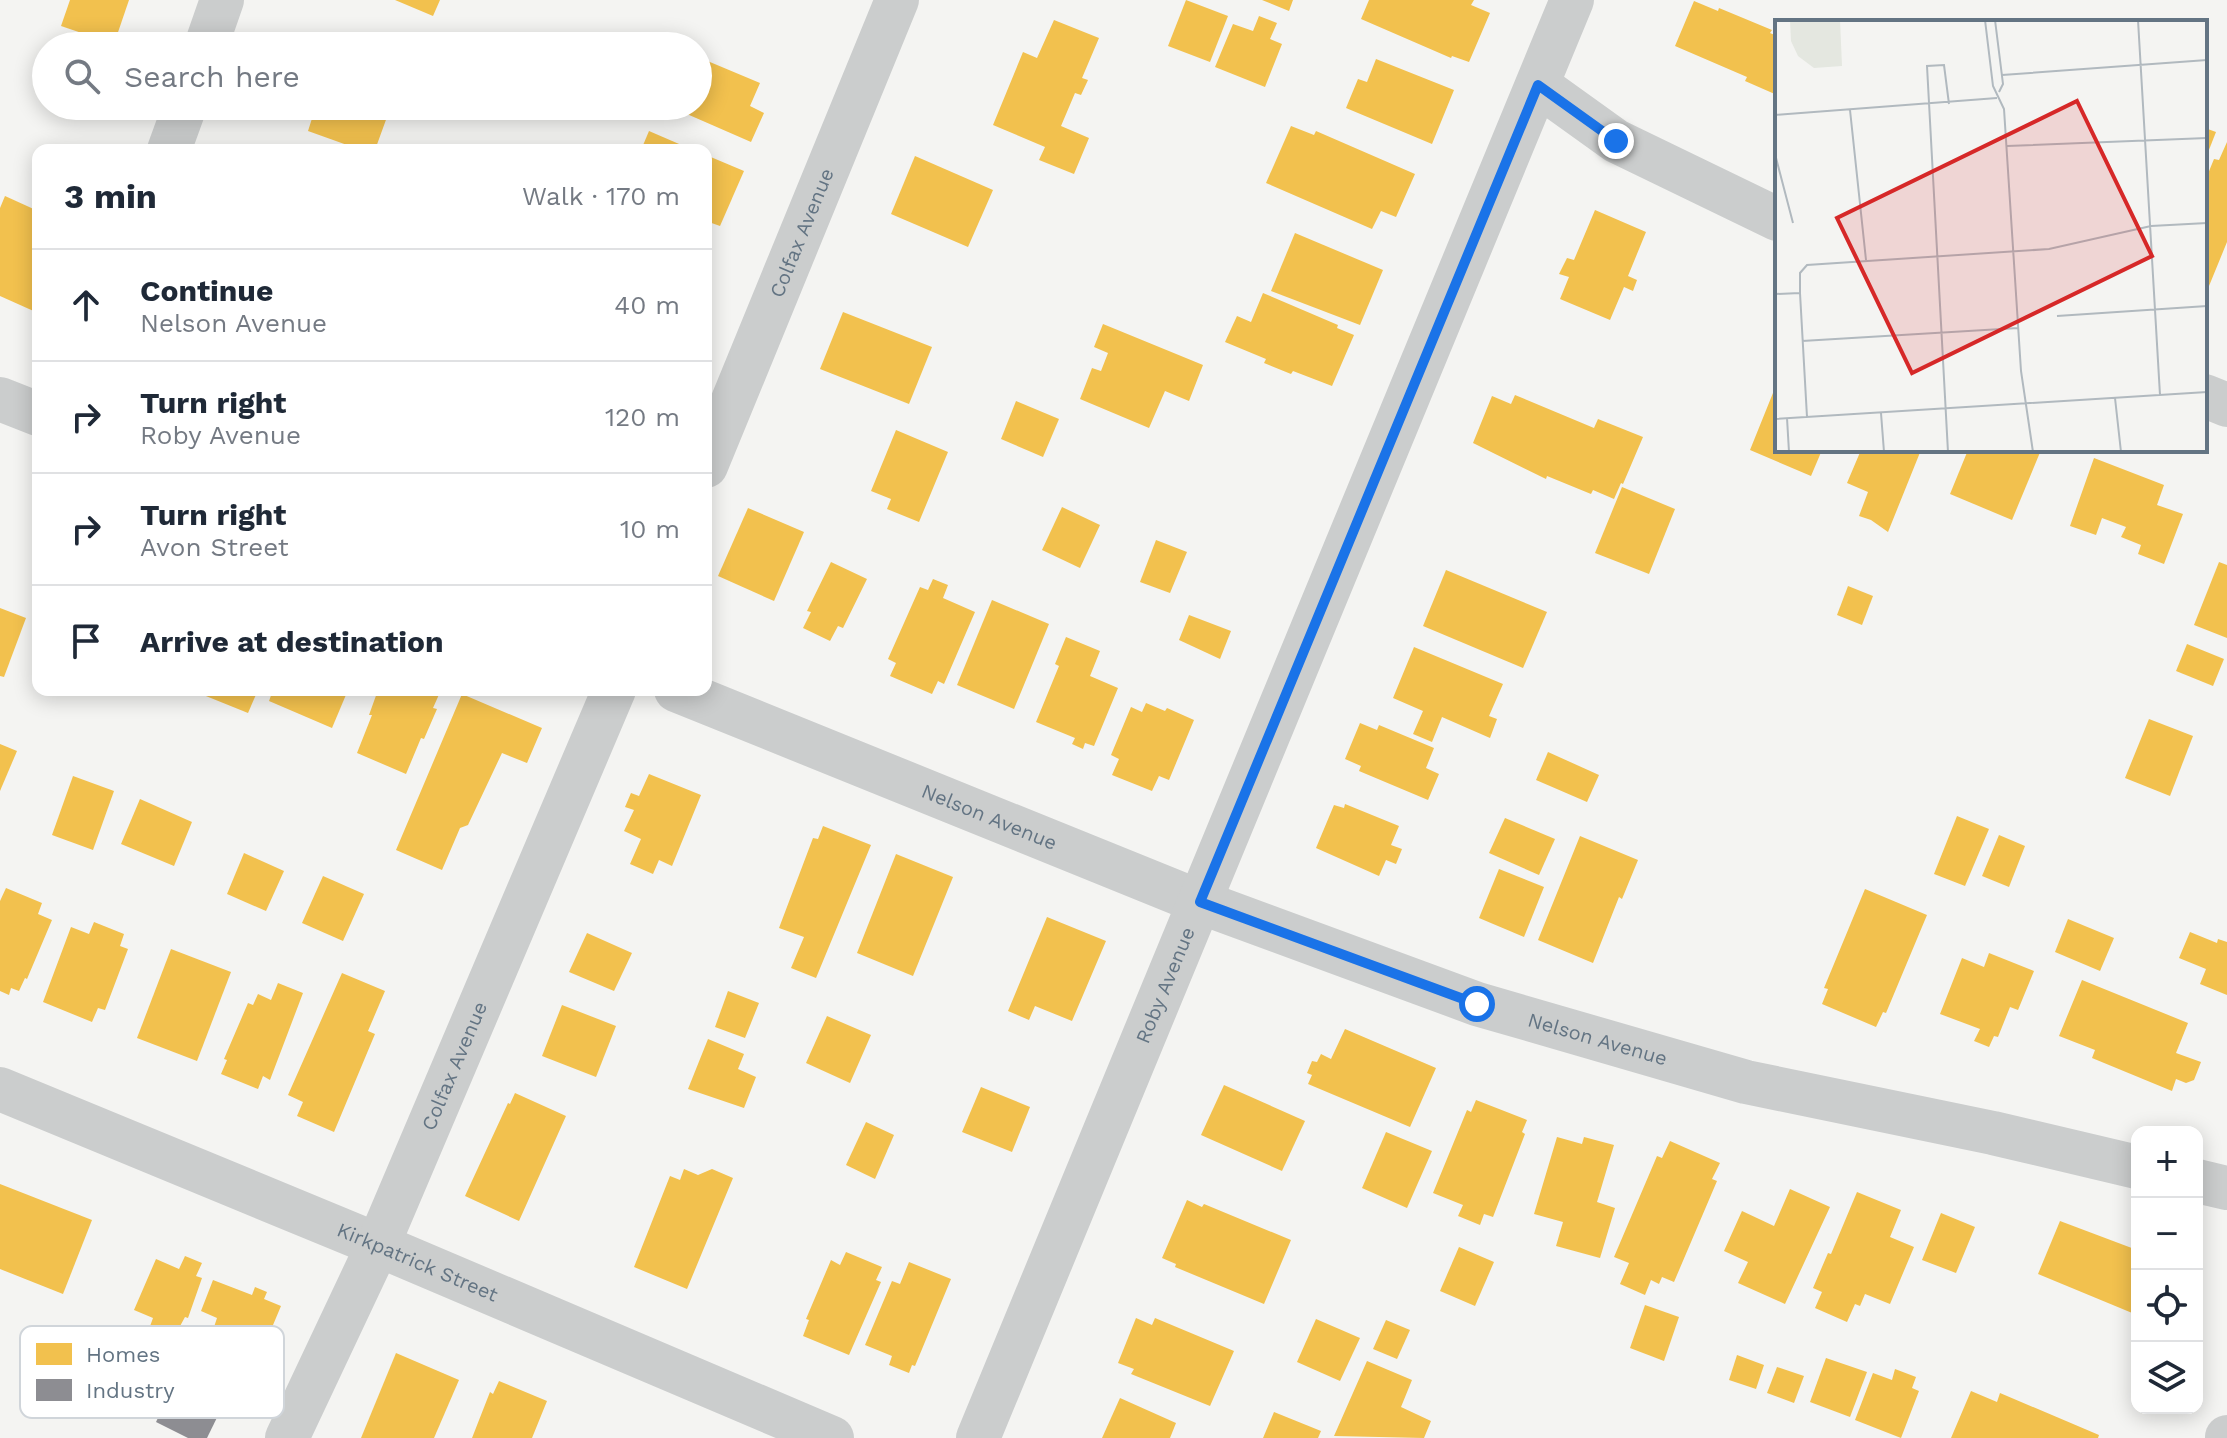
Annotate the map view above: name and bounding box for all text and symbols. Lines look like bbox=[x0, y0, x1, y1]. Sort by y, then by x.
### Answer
inset map bbox=[1775, 20, 2207, 452]
search box bbox=[32, 32, 712, 120]
icon: search bbox=[60, 54, 104, 98]
text: Search here bbox=[124, 59, 300, 94]
route end bbox=[1598, 123, 1634, 159]
street label: Colfax Avenue bbox=[764, 165, 839, 301]
text: 3 min bbox=[64, 176, 157, 216]
text: Walk · 170 m bbox=[522, 181, 680, 211]
text: Continue bbox=[140, 273, 273, 308]
icon: ahead bbox=[64, 283, 108, 327]
text: 40 m bbox=[614, 290, 680, 320]
text: Nelson Avenue bbox=[140, 308, 327, 338]
text: Turn right bbox=[140, 385, 286, 420]
icon: right bbox=[64, 395, 108, 439]
text: 120 m bbox=[605, 402, 680, 432]
text: Roby Avenue bbox=[140, 420, 301, 450]
text: Turn right bbox=[140, 497, 286, 532]
icon: right bbox=[64, 507, 108, 551]
text: 10 m bbox=[620, 514, 680, 544]
text: Avon Street bbox=[140, 532, 289, 562]
icon: arrive bbox=[64, 619, 108, 663]
text: Arrive at destination bbox=[140, 624, 444, 659]
street label: Nelson Avenue bbox=[918, 779, 1061, 855]
street label: Roby Avenue bbox=[1130, 923, 1200, 1047]
route start bbox=[1459, 986, 1495, 1022]
street label: Colfax Avenue bbox=[416, 998, 492, 1134]
street label: Nelson Avenue bbox=[1525, 1007, 1670, 1071]
map controls bbox=[2131, 1126, 2203, 1414]
button: + bbox=[2131, 1126, 2203, 1198]
button: − bbox=[2131, 1198, 2203, 1270]
street label: Kirkpatrick Street bbox=[334, 1217, 502, 1307]
button: locate bbox=[2131, 1270, 2203, 1342]
legend bbox=[20, 1326, 284, 1418]
text: Homes bbox=[86, 1342, 160, 1367]
button: layers bbox=[2131, 1342, 2203, 1414]
text: Industry bbox=[86, 1378, 175, 1403]

